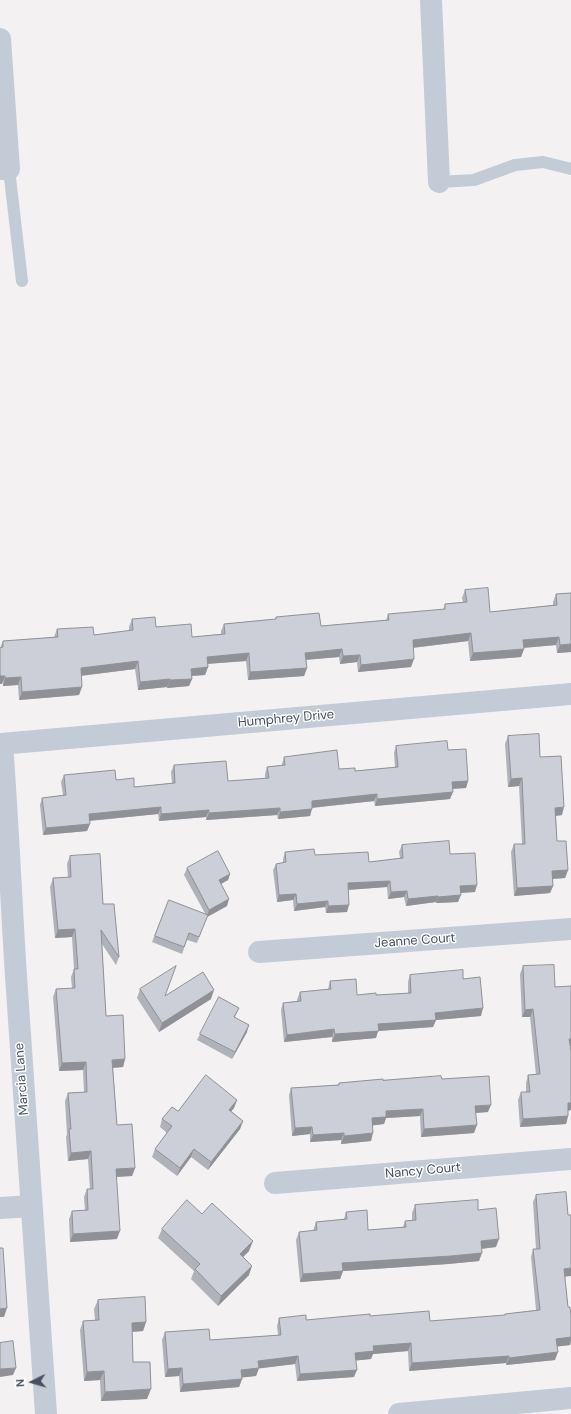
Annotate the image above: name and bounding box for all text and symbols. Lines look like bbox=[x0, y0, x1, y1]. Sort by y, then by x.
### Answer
street label: Humphrey Drive bbox=[237, 707, 335, 731]
street label: Jeanne Court bbox=[374, 930, 456, 952]
street label: Marcia Lane bbox=[12, 1042, 32, 1116]
street label: Nancy Court bbox=[384, 1160, 462, 1182]
north arrow bbox=[12, 1362, 52, 1402]
text: N bbox=[13, 1378, 27, 1388]

